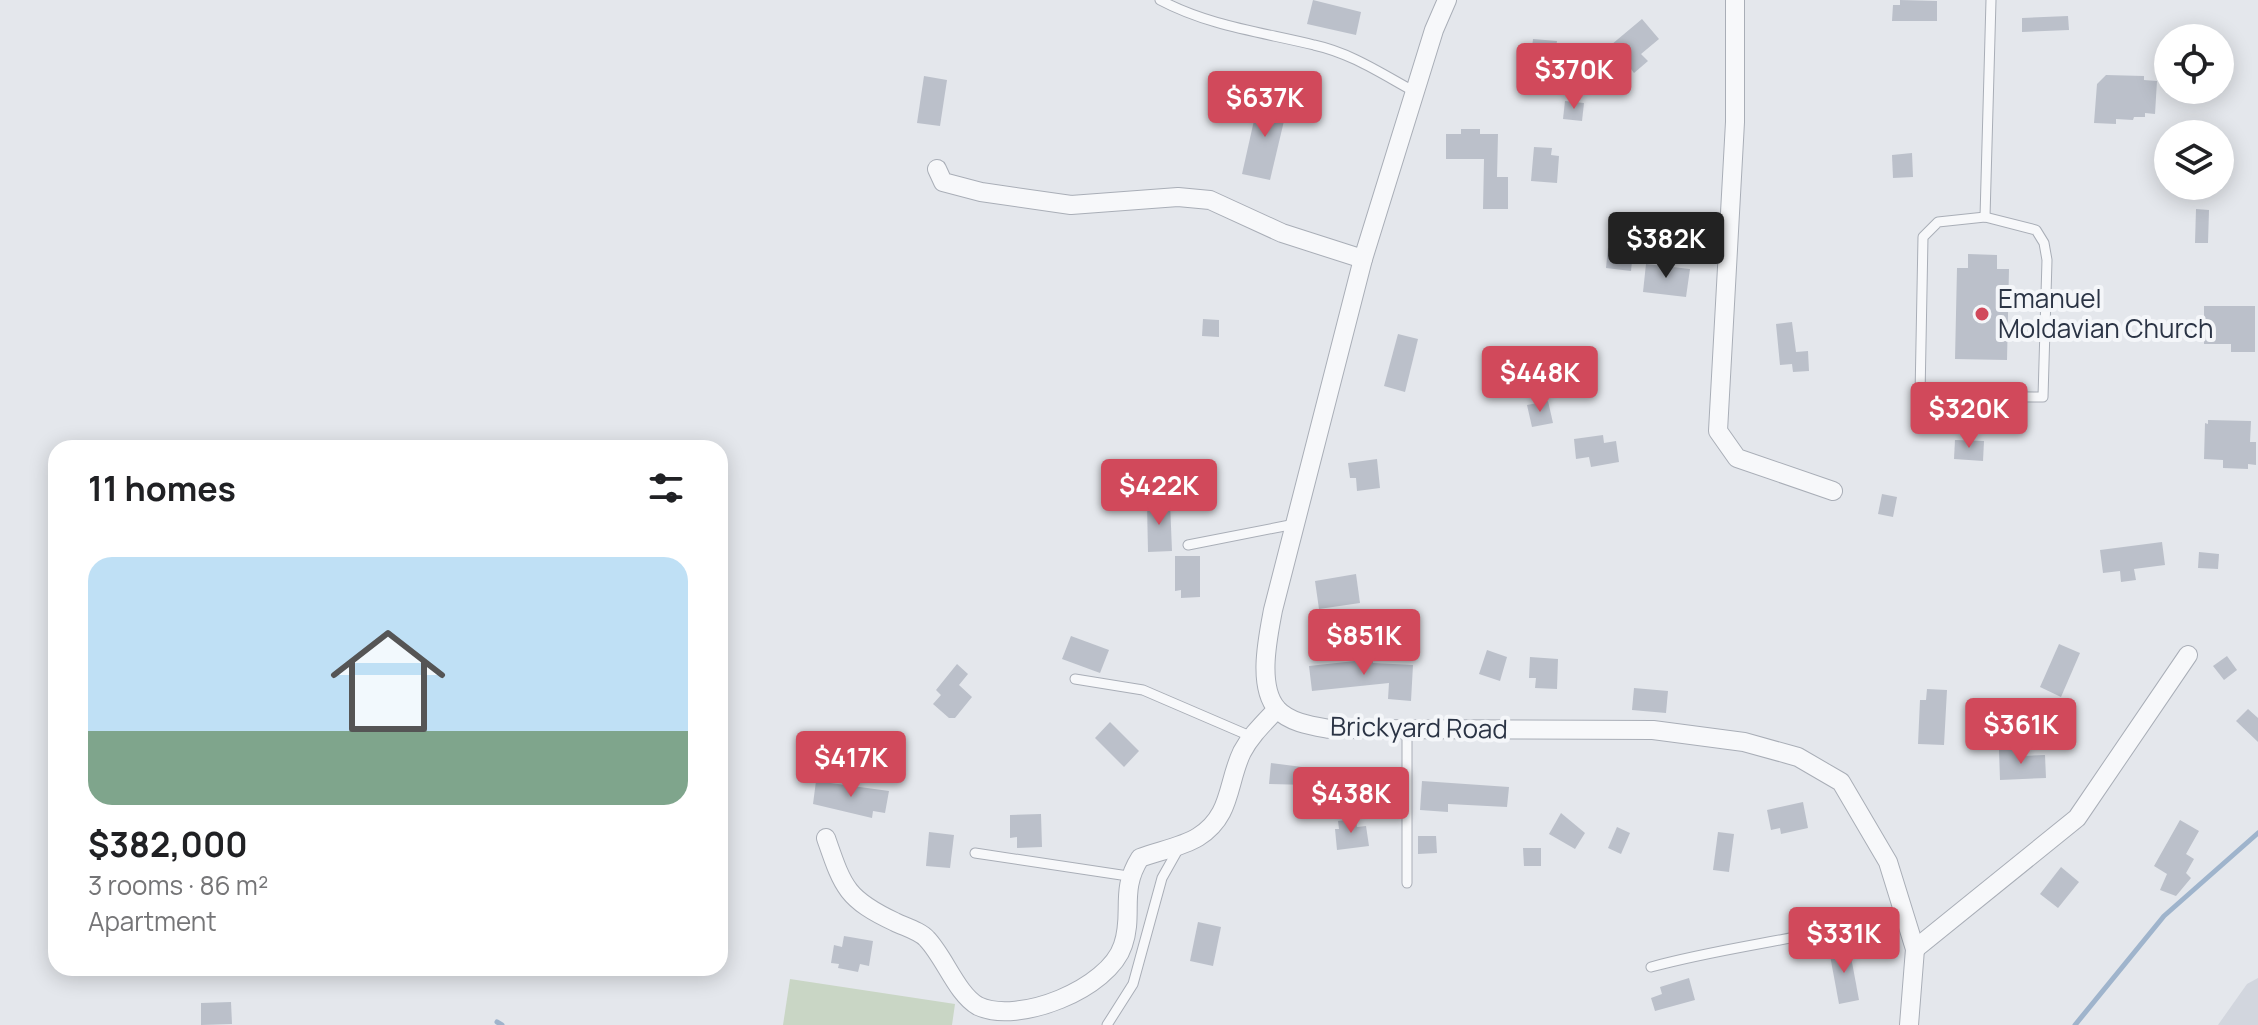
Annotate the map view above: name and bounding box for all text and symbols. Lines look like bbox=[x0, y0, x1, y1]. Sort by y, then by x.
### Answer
map controls bbox=[2154, 24, 2234, 200]
button: locate bbox=[2154, 24, 2234, 104]
pin: $370K bbox=[1518, 43, 1630, 111]
text: $370K bbox=[1534, 51, 1614, 87]
pin: $637K bbox=[1209, 71, 1321, 139]
text: $637K bbox=[1226, 79, 1304, 115]
button: layers bbox=[2154, 120, 2234, 200]
pin: $382K bbox=[1610, 212, 1722, 280]
text: $382K bbox=[1626, 220, 1706, 256]
place label: Emanuel Moldavian Church bbox=[1998, 280, 2213, 346]
marker: Emanuel Moldavian Church bbox=[1973, 305, 1991, 323]
pin: $448K bbox=[1484, 346, 1596, 414]
text: $448K bbox=[1500, 354, 1580, 390]
pin: $320K bbox=[1913, 382, 2025, 450]
text: $320K bbox=[1929, 390, 2009, 426]
pin: $422K bbox=[1103, 459, 1215, 527]
text: 11 homes bbox=[88, 465, 236, 511]
icon: filters bbox=[644, 466, 688, 510]
text: $422K bbox=[1119, 467, 1199, 503]
icon: home bbox=[316, 609, 460, 753]
pin: $851K bbox=[1308, 609, 1420, 677]
text: $851K bbox=[1326, 617, 1402, 653]
pin: $361K bbox=[1965, 698, 2077, 766]
text: $361K bbox=[1983, 706, 2059, 742]
street label: Brickyard Road bbox=[1330, 707, 1508, 747]
pin: $417K bbox=[795, 731, 907, 799]
text: $417K bbox=[814, 739, 888, 775]
pin: $438K bbox=[1295, 767, 1407, 835]
text: $438K bbox=[1311, 775, 1391, 811]
text: $382,000 bbox=[88, 821, 248, 867]
text: 3 rooms · 86 m² bbox=[88, 867, 268, 903]
text: Apartment bbox=[88, 903, 217, 939]
pin: $331K bbox=[1788, 907, 1900, 975]
text: $331K bbox=[1807, 915, 1881, 951]

